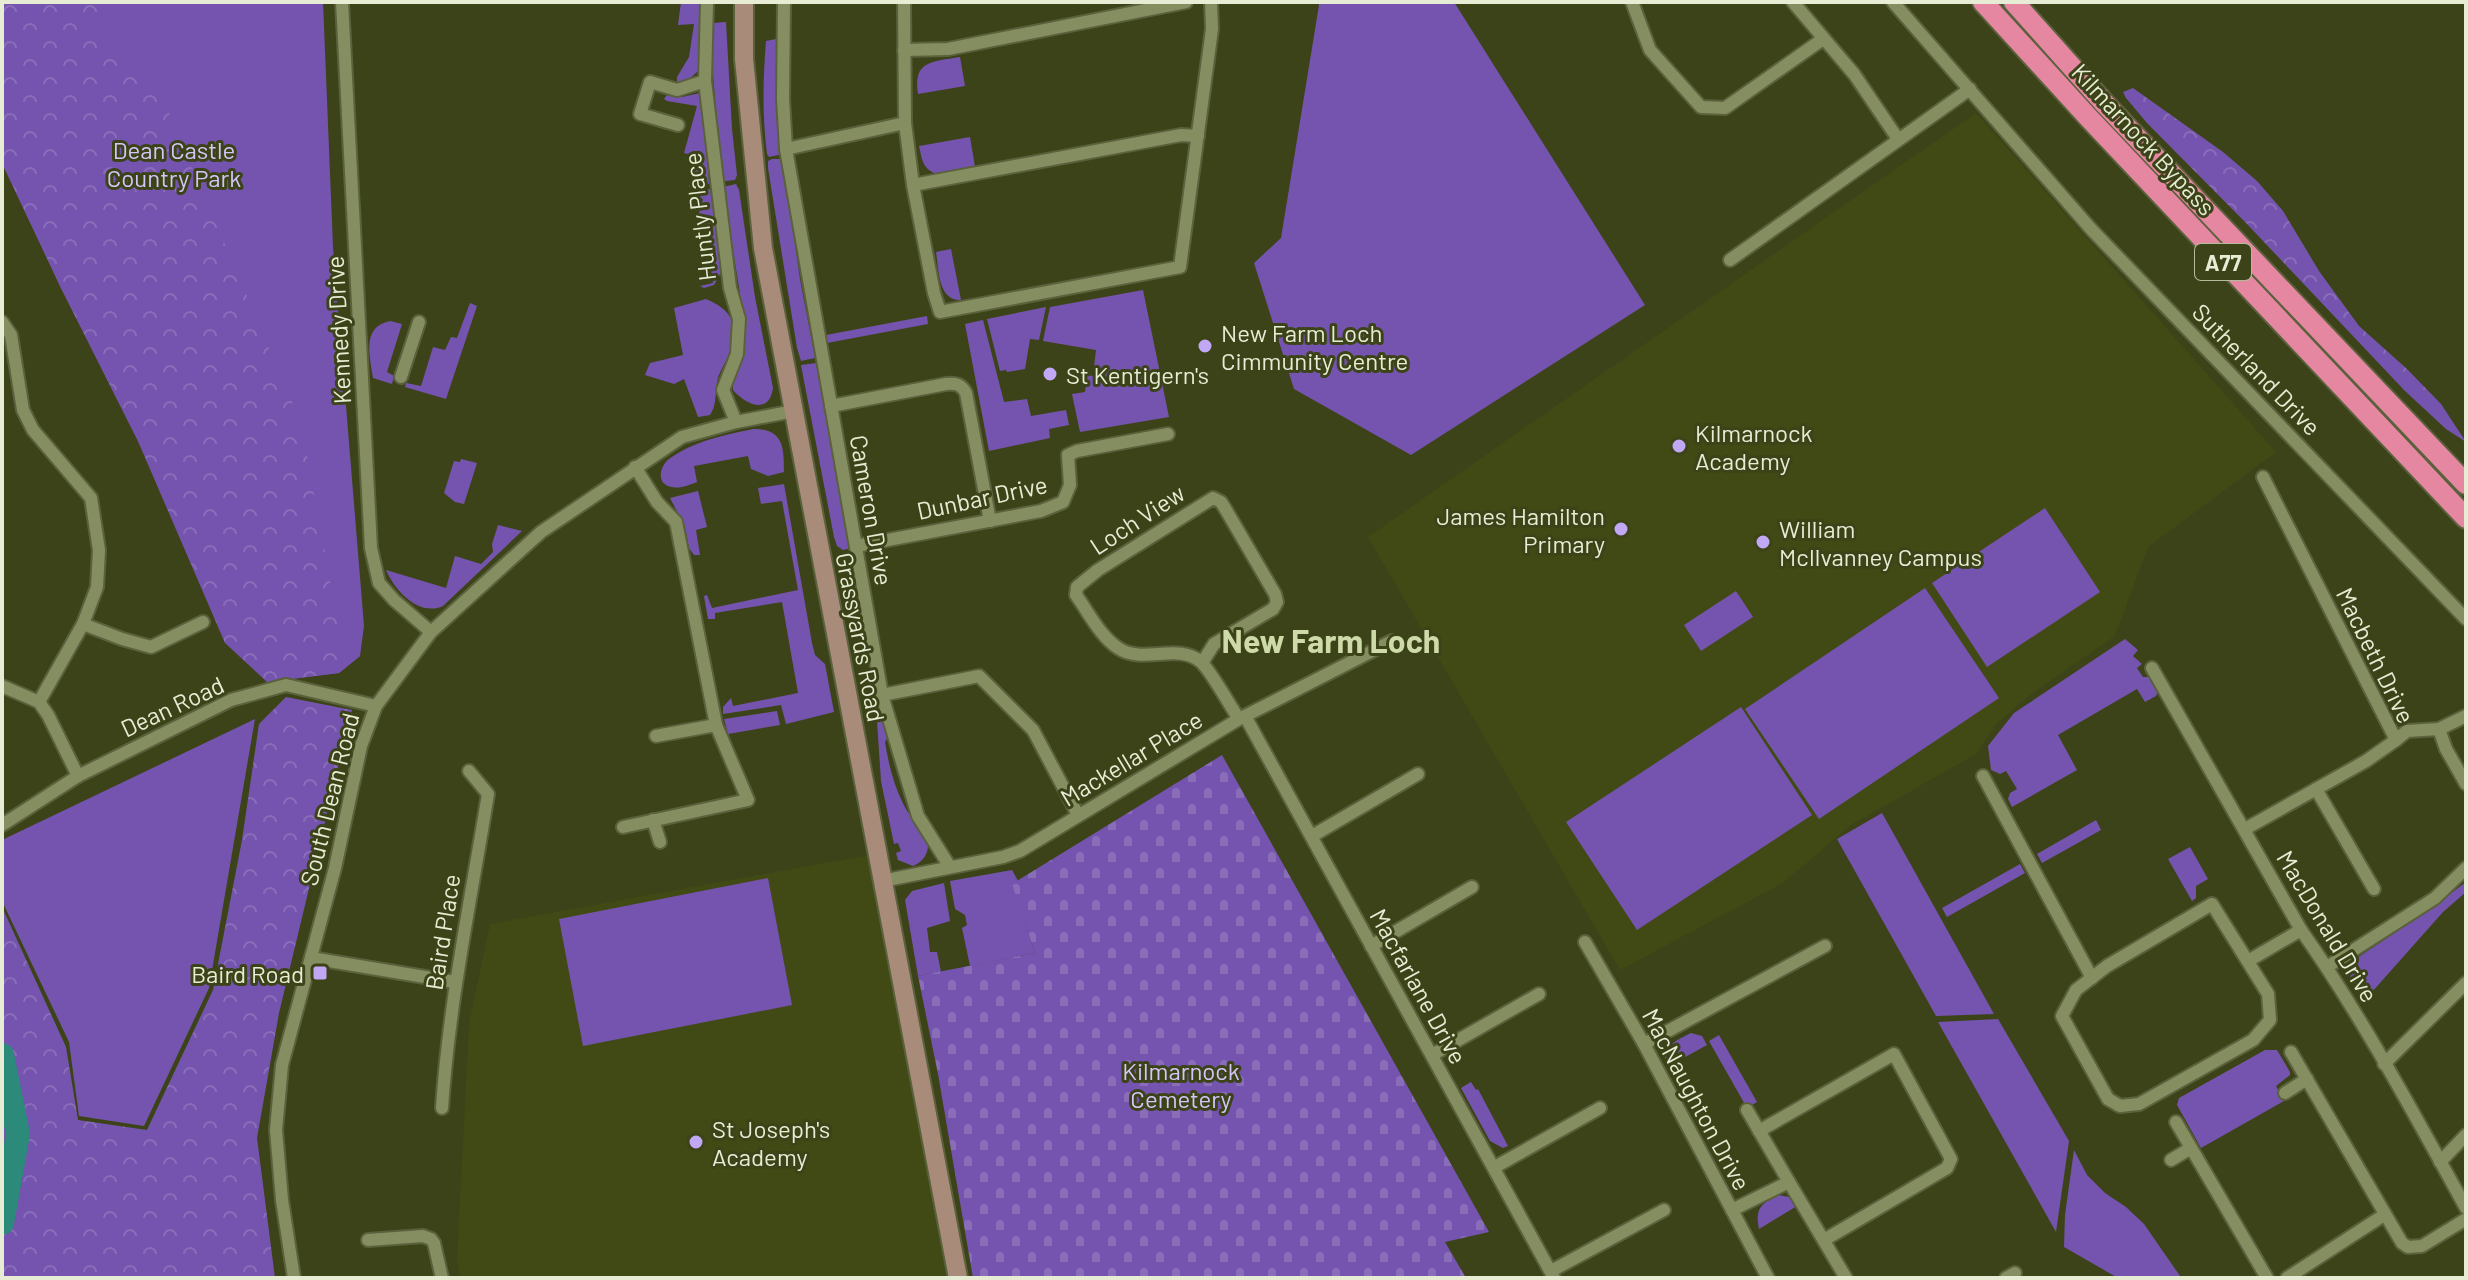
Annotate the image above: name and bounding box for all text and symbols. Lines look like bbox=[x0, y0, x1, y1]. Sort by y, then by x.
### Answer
street label: Kilmarnock Bypass bbox=[2066, 57, 2222, 221]
park label: Dean Castle Country Park bbox=[107, 135, 241, 192]
street label: Huntly Place bbox=[677, 151, 721, 283]
road number: A77 bbox=[2195, 244, 2251, 280]
street label: Kennedy Drive bbox=[320, 255, 356, 405]
street label: Sutherland Drive bbox=[2187, 297, 2327, 441]
place label: New Farm Loch Cimmunity Centre bbox=[1221, 318, 1408, 375]
marker: New Farm Loch Cimmunity Centre bbox=[1196, 337, 1214, 355]
place label: St Kentigern's bbox=[1066, 360, 1209, 389]
marker: St Kentigern's bbox=[1041, 365, 1059, 383]
place label: Kilmarnock Academy bbox=[1695, 418, 1813, 475]
street label: Cameron Drive bbox=[845, 433, 899, 587]
marker: Kilmarnock Academy bbox=[1670, 437, 1688, 455]
street label: Dunbar Drive bbox=[914, 469, 1050, 525]
street label: Loch View bbox=[1084, 478, 1190, 560]
place label: James Hamilton Primary bbox=[1436, 501, 1605, 558]
place label: William McIlvanney Campus bbox=[1779, 514, 1982, 571]
marker: James Hamilton Primary bbox=[1612, 520, 1630, 538]
marker: William McIlvanney Campus bbox=[1754, 533, 1772, 551]
street label: Grassyards Road bbox=[830, 550, 892, 724]
street label: Macbeth Drive bbox=[2331, 582, 2421, 728]
district label: New Farm Loch bbox=[1222, 621, 1440, 659]
street label: Dean Road bbox=[116, 669, 228, 743]
street label: Mackellar Place bbox=[1055, 704, 1207, 812]
street label: South Dean Road bbox=[294, 710, 364, 888]
street label: MacDonald Drive bbox=[2271, 845, 2385, 1007]
street label: Baird Place bbox=[419, 872, 465, 992]
street label: Macfarlane Drive bbox=[1364, 903, 1474, 1069]
place label: Baird Road bbox=[191, 959, 304, 988]
marker: Baird Road bbox=[311, 964, 329, 982]
street label: MacNaughton Drive bbox=[1637, 1003, 1757, 1195]
park label: Kilmarnock Cemetery bbox=[1122, 1056, 1240, 1113]
place label: St Joseph's Academy bbox=[712, 1114, 830, 1171]
marker: St Joseph's Academy bbox=[687, 1133, 705, 1151]

